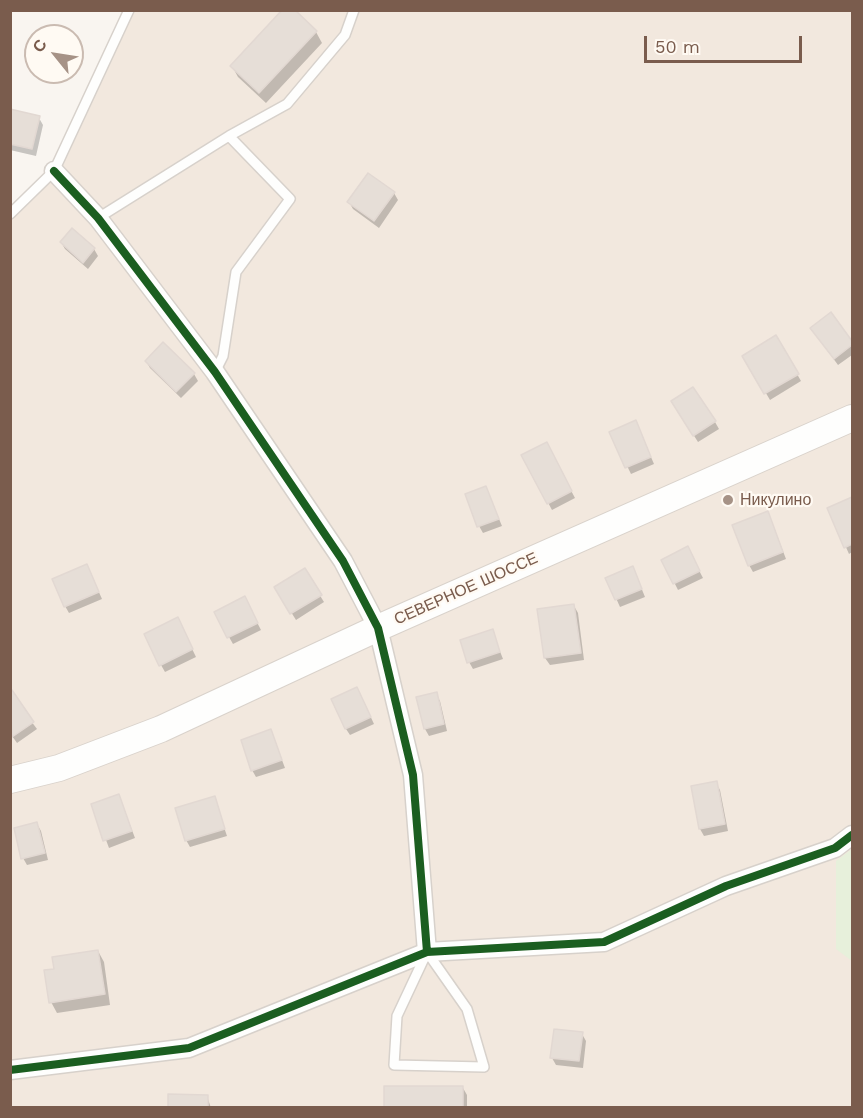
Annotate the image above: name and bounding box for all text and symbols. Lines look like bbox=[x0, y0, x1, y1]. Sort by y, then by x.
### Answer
north arrow bbox=[24, 24, 84, 84]
scale bar bbox=[647, 24, 804, 62]
text: С bbox=[29, 36, 51, 56]
text: 50 m bbox=[655, 36, 700, 57]
place label: Никулино bbox=[740, 490, 811, 510]
marker: Никулино bbox=[721, 493, 735, 507]
street label: СЕВЕРНОЕ ШОССЕ bbox=[391, 549, 541, 629]

